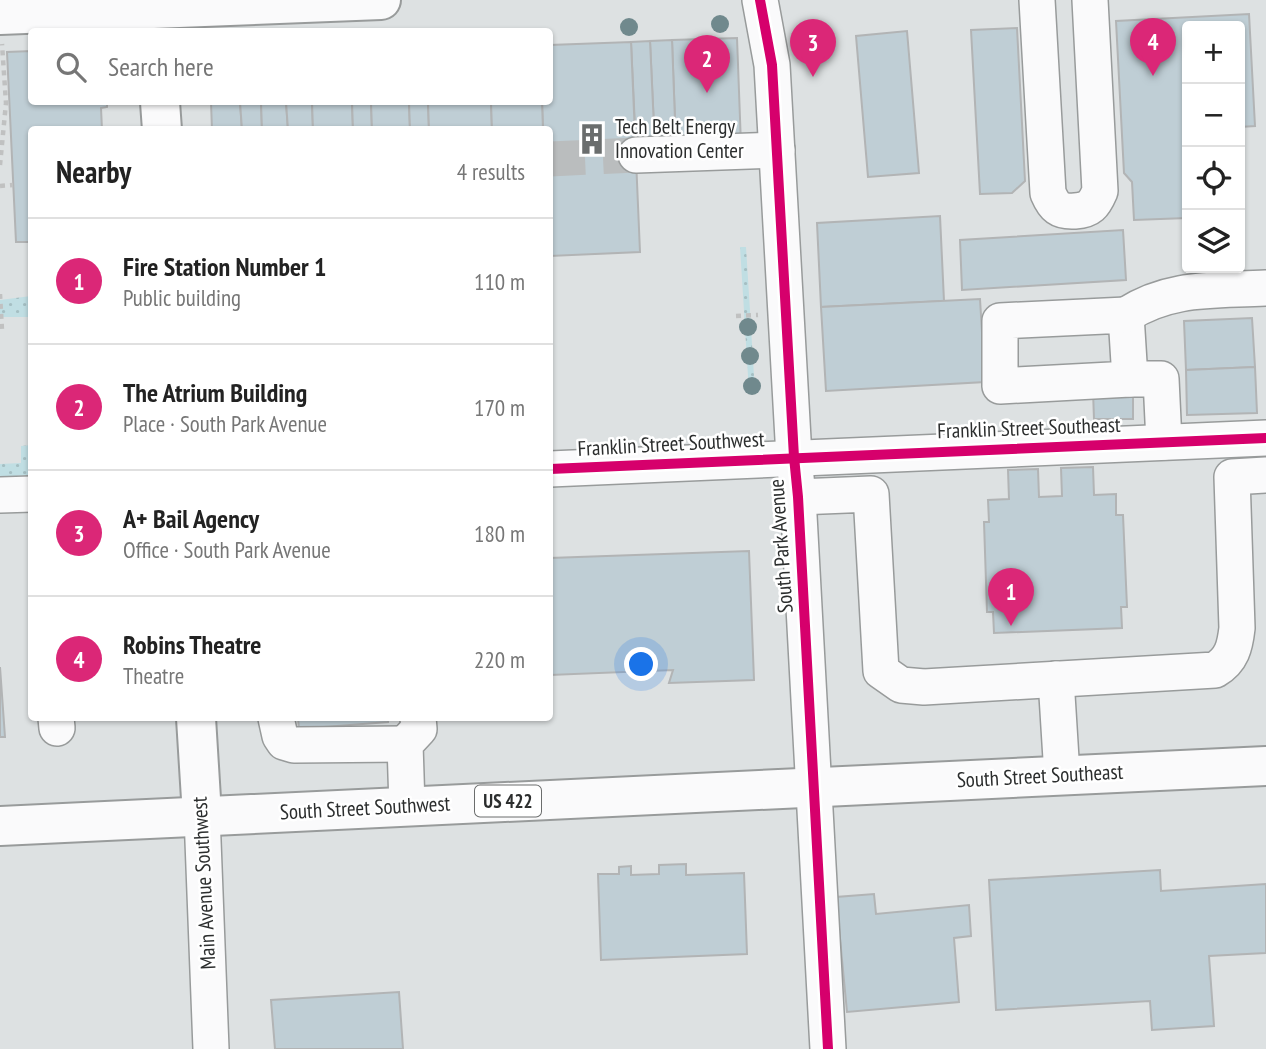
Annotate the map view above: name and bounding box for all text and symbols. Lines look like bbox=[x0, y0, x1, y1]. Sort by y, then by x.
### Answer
pin: 4 bbox=[1130, 18, 1176, 76]
pin: 3 bbox=[790, 19, 836, 77]
map controls bbox=[1182, 21, 1245, 273]
button: + bbox=[1182, 21, 1245, 84]
search box bbox=[28, 28, 553, 105]
pin: 2 bbox=[684, 35, 730, 93]
icon: search bbox=[52, 48, 90, 86]
text: Search here bbox=[108, 50, 214, 83]
button: − bbox=[1182, 84, 1245, 147]
place label: Tech Belt Energy Innovation Center bbox=[615, 113, 744, 164]
building icon: Tech Belt Energy Innovation Center bbox=[575, 122, 609, 156]
button: locate bbox=[1182, 147, 1245, 210]
text: Nearby bbox=[56, 152, 131, 191]
text: 4 results bbox=[457, 157, 525, 186]
button: layers bbox=[1182, 210, 1245, 273]
text: Fire Station Number 1 bbox=[123, 250, 326, 283]
text: 1 bbox=[74, 267, 85, 296]
text: 110 m bbox=[474, 267, 525, 296]
text: Public building bbox=[123, 283, 241, 312]
text: The Atrium Building bbox=[123, 376, 307, 409]
text: 2 bbox=[74, 393, 85, 422]
text: 170 m bbox=[474, 393, 525, 422]
text: Place · South Park Avenue bbox=[123, 409, 327, 438]
street label: Franklin Street Southeast bbox=[937, 411, 1121, 444]
street label: Franklin Street Southwest bbox=[577, 425, 765, 462]
street label: South Park Avenue bbox=[762, 478, 799, 614]
text: A+ Bail Agency bbox=[123, 502, 259, 535]
text: 3 bbox=[74, 519, 85, 548]
text: 180 m bbox=[474, 519, 525, 548]
text: Office · South Park Avenue bbox=[123, 535, 331, 564]
pin: 1 bbox=[988, 568, 1034, 626]
text: Robins Theatre bbox=[123, 628, 261, 661]
text: 4 bbox=[74, 645, 85, 674]
text: 220 m bbox=[474, 645, 525, 674]
your location bbox=[624, 647, 658, 681]
text: Theatre bbox=[123, 661, 184, 690]
street label: South Street Southeast bbox=[956, 758, 1124, 793]
road number: US 422 bbox=[475, 786, 541, 816]
street label: South Street Southwest bbox=[279, 790, 451, 825]
street label: Main Avenue Southwest bbox=[185, 796, 222, 970]

